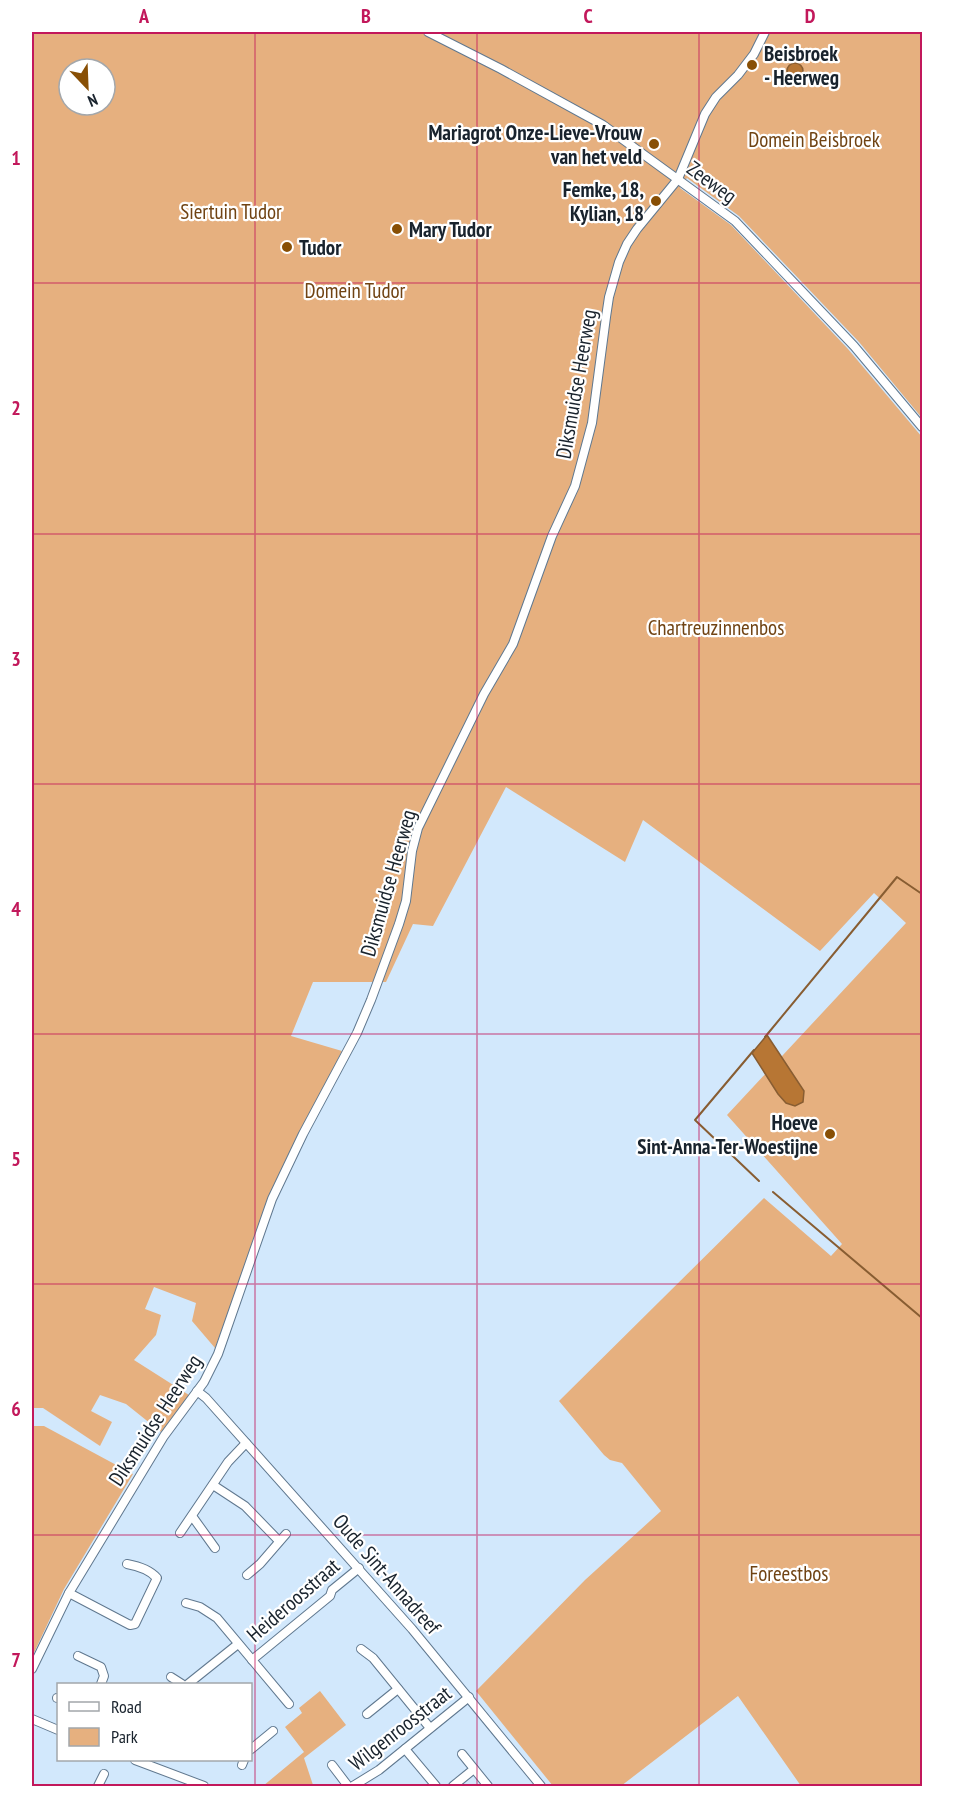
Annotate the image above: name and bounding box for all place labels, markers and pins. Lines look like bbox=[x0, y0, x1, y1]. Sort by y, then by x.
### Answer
place label: Beisbroek - Heerweg bbox=[764, 40, 839, 91]
marker: Beisbroek - Heerweg bbox=[745, 58, 759, 72]
place label: Mariagrot Onze-Lieve-Vrouw van het veld bbox=[428, 119, 642, 170]
marker: Mariagrot Onze-Lieve-Vrouw van het veld bbox=[647, 137, 661, 151]
place label: Femke, 18, Kylian, 18 bbox=[563, 176, 644, 227]
marker: Femke, 18, Kylian, 18 bbox=[649, 194, 663, 208]
place label: Mary Tudor bbox=[409, 216, 492, 243]
marker: Mary Tudor bbox=[390, 222, 404, 236]
place label: Tudor bbox=[299, 234, 342, 261]
marker: Tudor bbox=[280, 240, 294, 254]
place label: Hoeve Sint-Anna-Ter-Woestijne bbox=[637, 1109, 818, 1160]
marker: Hoeve Sint-Anna-Ter-Woestijne bbox=[823, 1127, 837, 1141]

